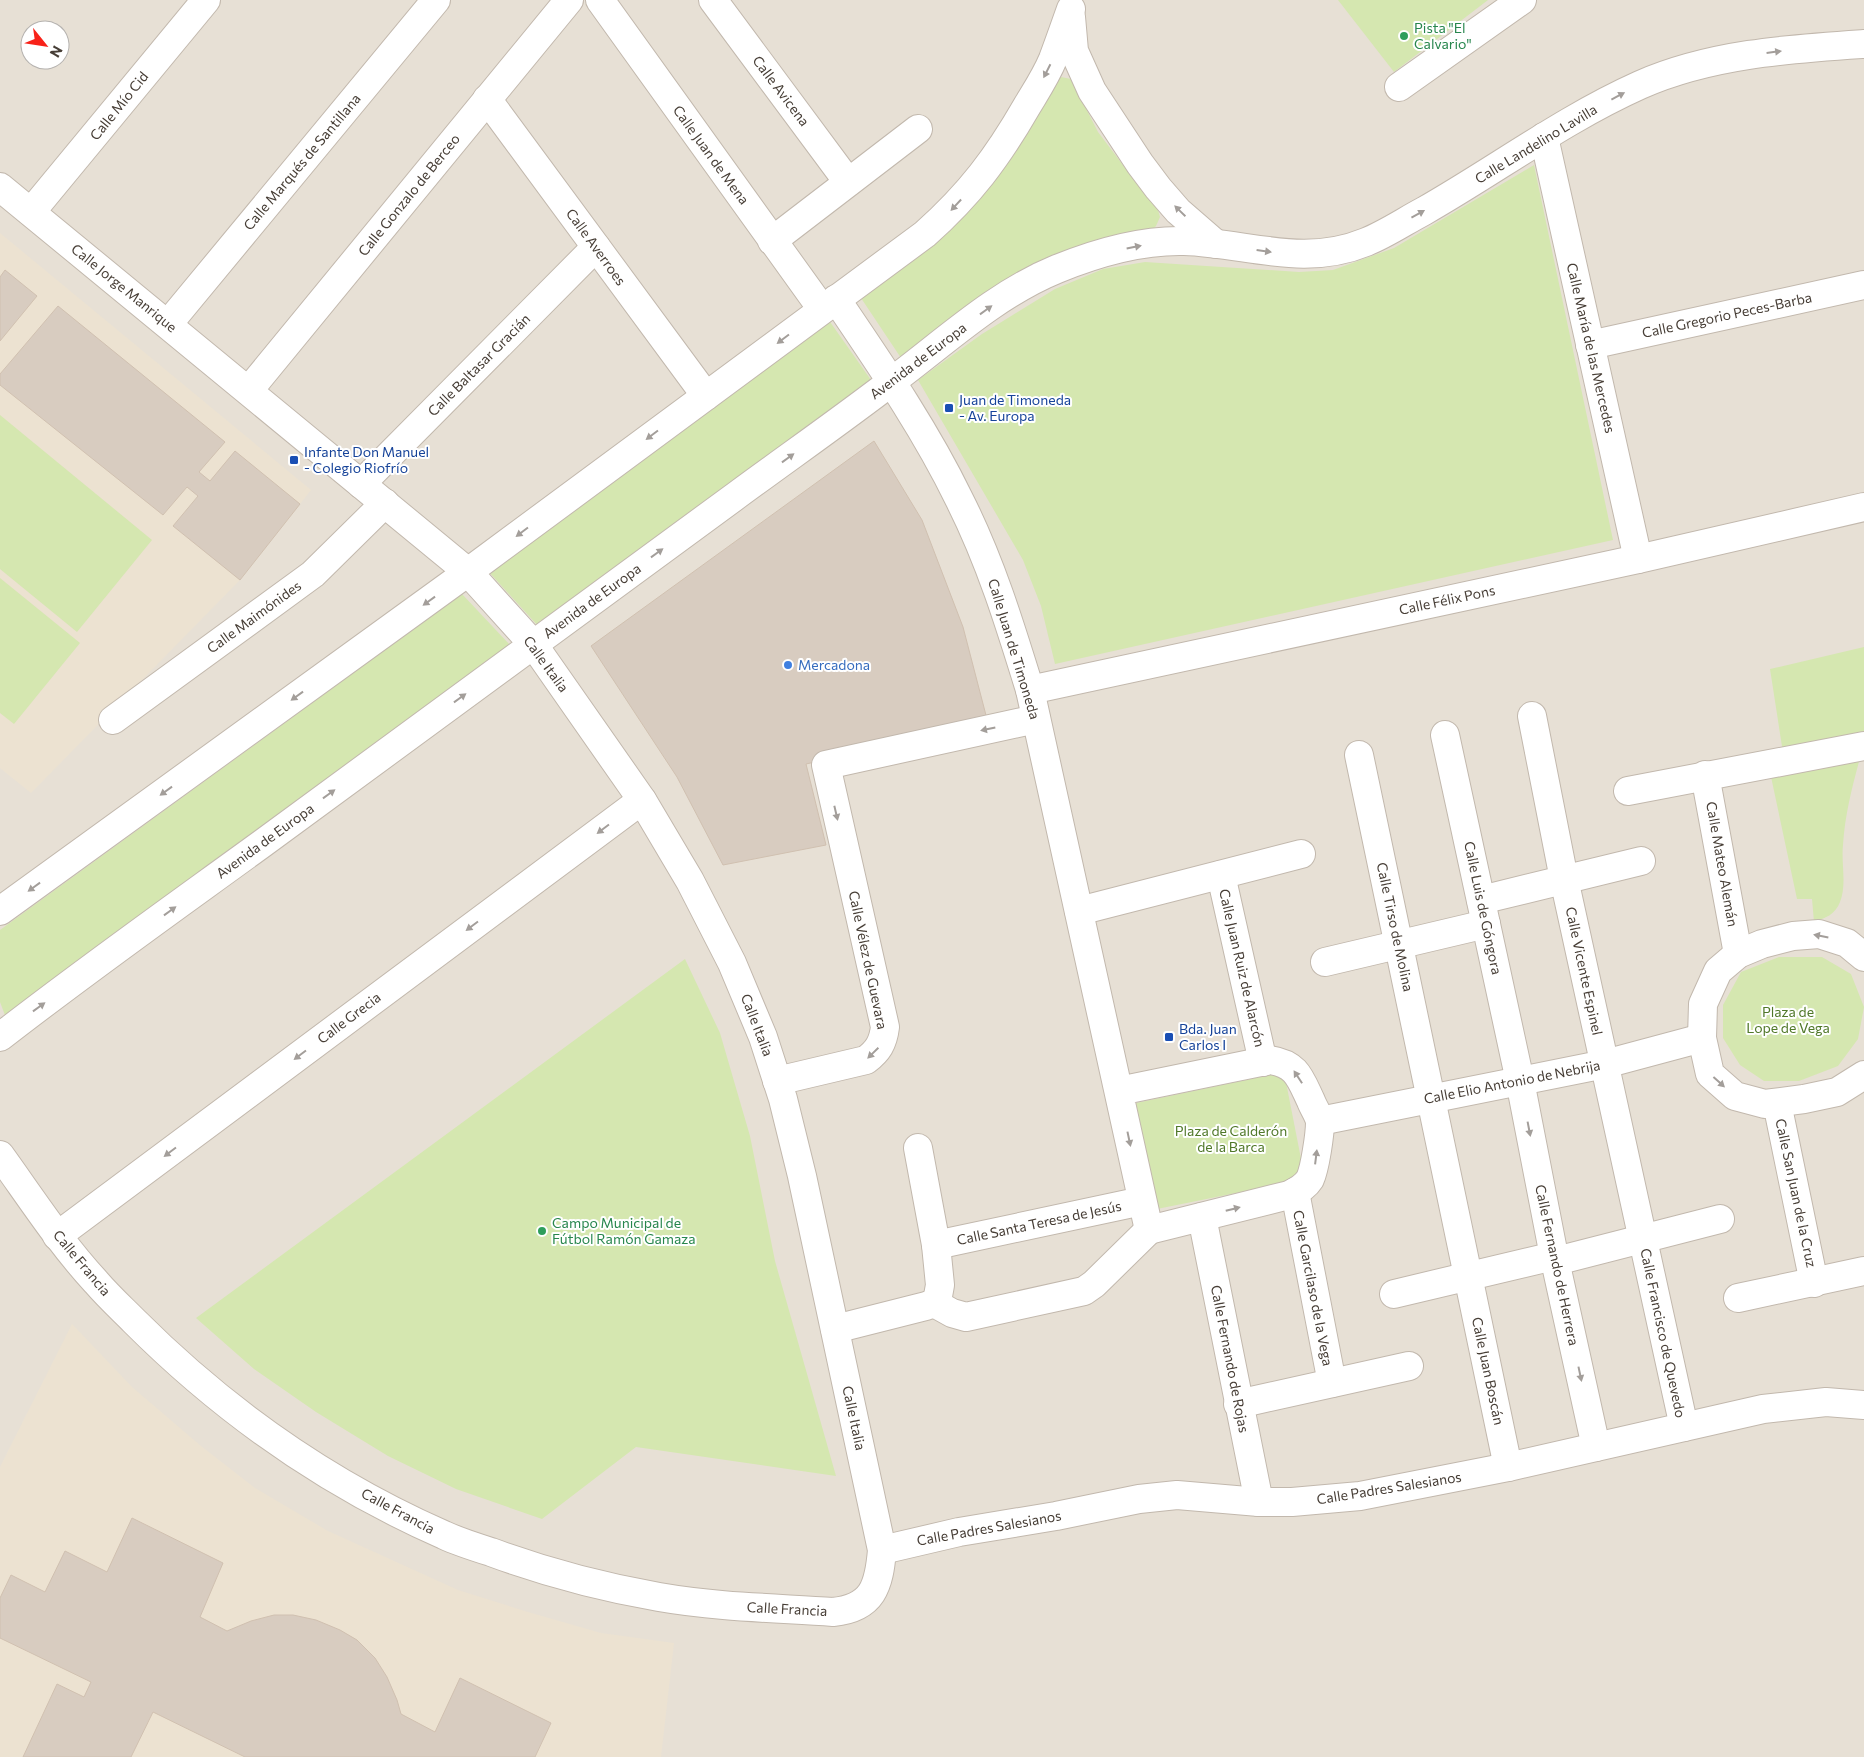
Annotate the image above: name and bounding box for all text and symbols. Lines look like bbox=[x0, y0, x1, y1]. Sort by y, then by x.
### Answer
place label: Pista "El Calvario" bbox=[1414, 19, 1472, 52]
north arrow bbox=[20, 20, 70, 70]
marker: Pista "El Calvario" bbox=[1398, 30, 1410, 42]
text: N bbox=[47, 43, 67, 61]
one-way arrow bbox=[1766, 48, 1782, 56]
street label: Calle Avicena bbox=[749, 52, 813, 129]
one-way arrow bbox=[1043, 64, 1051, 78]
street label: Calle Mío Cid bbox=[86, 68, 151, 143]
street label: Calle Marqués de Santillana bbox=[239, 90, 364, 234]
one-way arrow bbox=[1611, 92, 1626, 100]
street label: Calle Landelino Lavilla bbox=[1472, 100, 1600, 187]
street label: Calle Juan de Mena bbox=[670, 102, 753, 208]
street label: Calle Gonzalo de Berceo bbox=[354, 130, 463, 259]
one-way arrow bbox=[950, 198, 962, 210]
street label: Calle Averroes bbox=[563, 205, 630, 288]
one-way arrow bbox=[1174, 206, 1186, 218]
one-way arrow bbox=[1411, 209, 1424, 218]
street label: Calle Jorge Manrique bbox=[68, 240, 181, 335]
one-way arrow bbox=[1126, 242, 1142, 250]
one-way arrow bbox=[1257, 247, 1273, 255]
street label: Calle María de las Mercedes bbox=[1564, 261, 1619, 435]
street label: Calle Gregorio Peces-Barba bbox=[1640, 288, 1813, 341]
one-way arrow bbox=[979, 305, 993, 315]
street label: Calle Baltasar Gracián bbox=[424, 310, 533, 419]
street label: Avenida de Europa bbox=[866, 319, 969, 403]
one-way arrow bbox=[777, 333, 790, 344]
place label: Juan de Timoneda - Av. Europa bbox=[959, 391, 1071, 424]
marker: Juan de Timoneda - Av. Europa bbox=[943, 402, 955, 414]
one-way arrow bbox=[646, 430, 659, 441]
place label: Infante Don Manuel - Colegio Riofrío bbox=[304, 443, 429, 476]
one-way arrow bbox=[781, 452, 794, 463]
marker: Infante Don Manuel - Colegio Riofrío bbox=[288, 454, 300, 466]
one-way arrow bbox=[515, 527, 529, 537]
one-way arrow bbox=[650, 548, 663, 559]
street label: Avenida de Europa bbox=[539, 559, 644, 642]
street label: Calle Juan de Timoneda bbox=[985, 576, 1044, 721]
street label: Calle Maimónides bbox=[203, 577, 304, 656]
street label: Calle Félix Pons bbox=[1397, 581, 1496, 618]
one-way arrow bbox=[423, 595, 436, 606]
street label: Calle Italia bbox=[520, 632, 573, 695]
place label: Mercadona bbox=[798, 656, 870, 673]
marker: Mercadona bbox=[782, 659, 794, 671]
one-way arrow bbox=[290, 691, 304, 701]
one-way arrow bbox=[453, 693, 467, 703]
one-way arrow bbox=[981, 725, 996, 733]
one-way arrow bbox=[159, 786, 173, 796]
one-way arrow bbox=[322, 789, 336, 799]
street label: Avenida de Europa bbox=[212, 799, 317, 882]
street label: Calle Mateo Alemán bbox=[1703, 800, 1742, 928]
one-way arrow bbox=[832, 805, 840, 820]
one-way arrow bbox=[596, 824, 610, 834]
street label: Calle Luis de Góngora bbox=[1461, 840, 1506, 976]
street label: Calle Tirso de Molina bbox=[1373, 861, 1418, 993]
one-way arrow bbox=[28, 881, 41, 892]
street label: Calle Juan Ruiz de Alarcón bbox=[1216, 887, 1269, 1049]
street label: Calle Vélez de Guevara bbox=[845, 889, 891, 1031]
street label: Calle Vicente Espinel bbox=[1563, 905, 1606, 1037]
one-way arrow bbox=[163, 906, 177, 916]
one-way arrow bbox=[465, 921, 479, 931]
one-way arrow bbox=[1813, 932, 1829, 940]
street label: Calle Grecia bbox=[314, 988, 384, 1047]
street label: Calle Italia bbox=[738, 991, 777, 1058]
one-way arrow bbox=[32, 1002, 45, 1013]
park label: Plaza de Lope de Vega bbox=[1746, 1003, 1830, 1036]
place label: Bda. Juan Carlos I bbox=[1179, 1020, 1237, 1053]
marker: Bda. Juan Carlos I bbox=[1163, 1031, 1175, 1043]
one-way arrow bbox=[867, 1047, 879, 1059]
one-way arrow bbox=[293, 1050, 307, 1060]
street label: Calle Elio Antonio de Nebrija bbox=[1422, 1056, 1602, 1107]
one-way arrow bbox=[1294, 1070, 1303, 1084]
one-way arrow bbox=[1712, 1076, 1724, 1088]
street label: Calle San Juan de la Cruz bbox=[1772, 1117, 1821, 1269]
park label: Plaza de Calderón de la Barca bbox=[1175, 1122, 1287, 1155]
one-way arrow bbox=[1526, 1122, 1534, 1138]
one-way arrow bbox=[1125, 1131, 1133, 1146]
one-way arrow bbox=[163, 1147, 177, 1157]
one-way arrow bbox=[1312, 1149, 1320, 1165]
street label: Calle Fernando de Herrera bbox=[1532, 1183, 1583, 1347]
street label: Calle Santa Teresa de Jesús bbox=[955, 1197, 1123, 1248]
one-way arrow bbox=[1225, 1205, 1240, 1213]
street label: Calle Garcilaso de la Vega bbox=[1290, 1209, 1337, 1367]
place label: Campo Municipal de Fútbol Ramón Gamaza bbox=[552, 1214, 696, 1247]
marker: Campo Municipal de Fútbol Ramón Gamaza bbox=[536, 1225, 548, 1237]
street label: Calle Francia bbox=[50, 1226, 115, 1299]
street label: Calle Francisco de Quevedo bbox=[1637, 1247, 1690, 1419]
street label: Calle Fernando de Rojas bbox=[1208, 1284, 1253, 1434]
street label: Calle Juan Boscán bbox=[1469, 1315, 1508, 1426]
one-way arrow bbox=[1576, 1366, 1584, 1381]
street label: Calle Italia bbox=[839, 1384, 870, 1452]
street label: Calle Padres Salesianos bbox=[1315, 1468, 1463, 1507]
street label: Calle Francia bbox=[359, 1484, 438, 1537]
street label: Calle Padres Salesianos bbox=[915, 1506, 1063, 1549]
street label: Calle Francia bbox=[746, 1598, 828, 1619]

